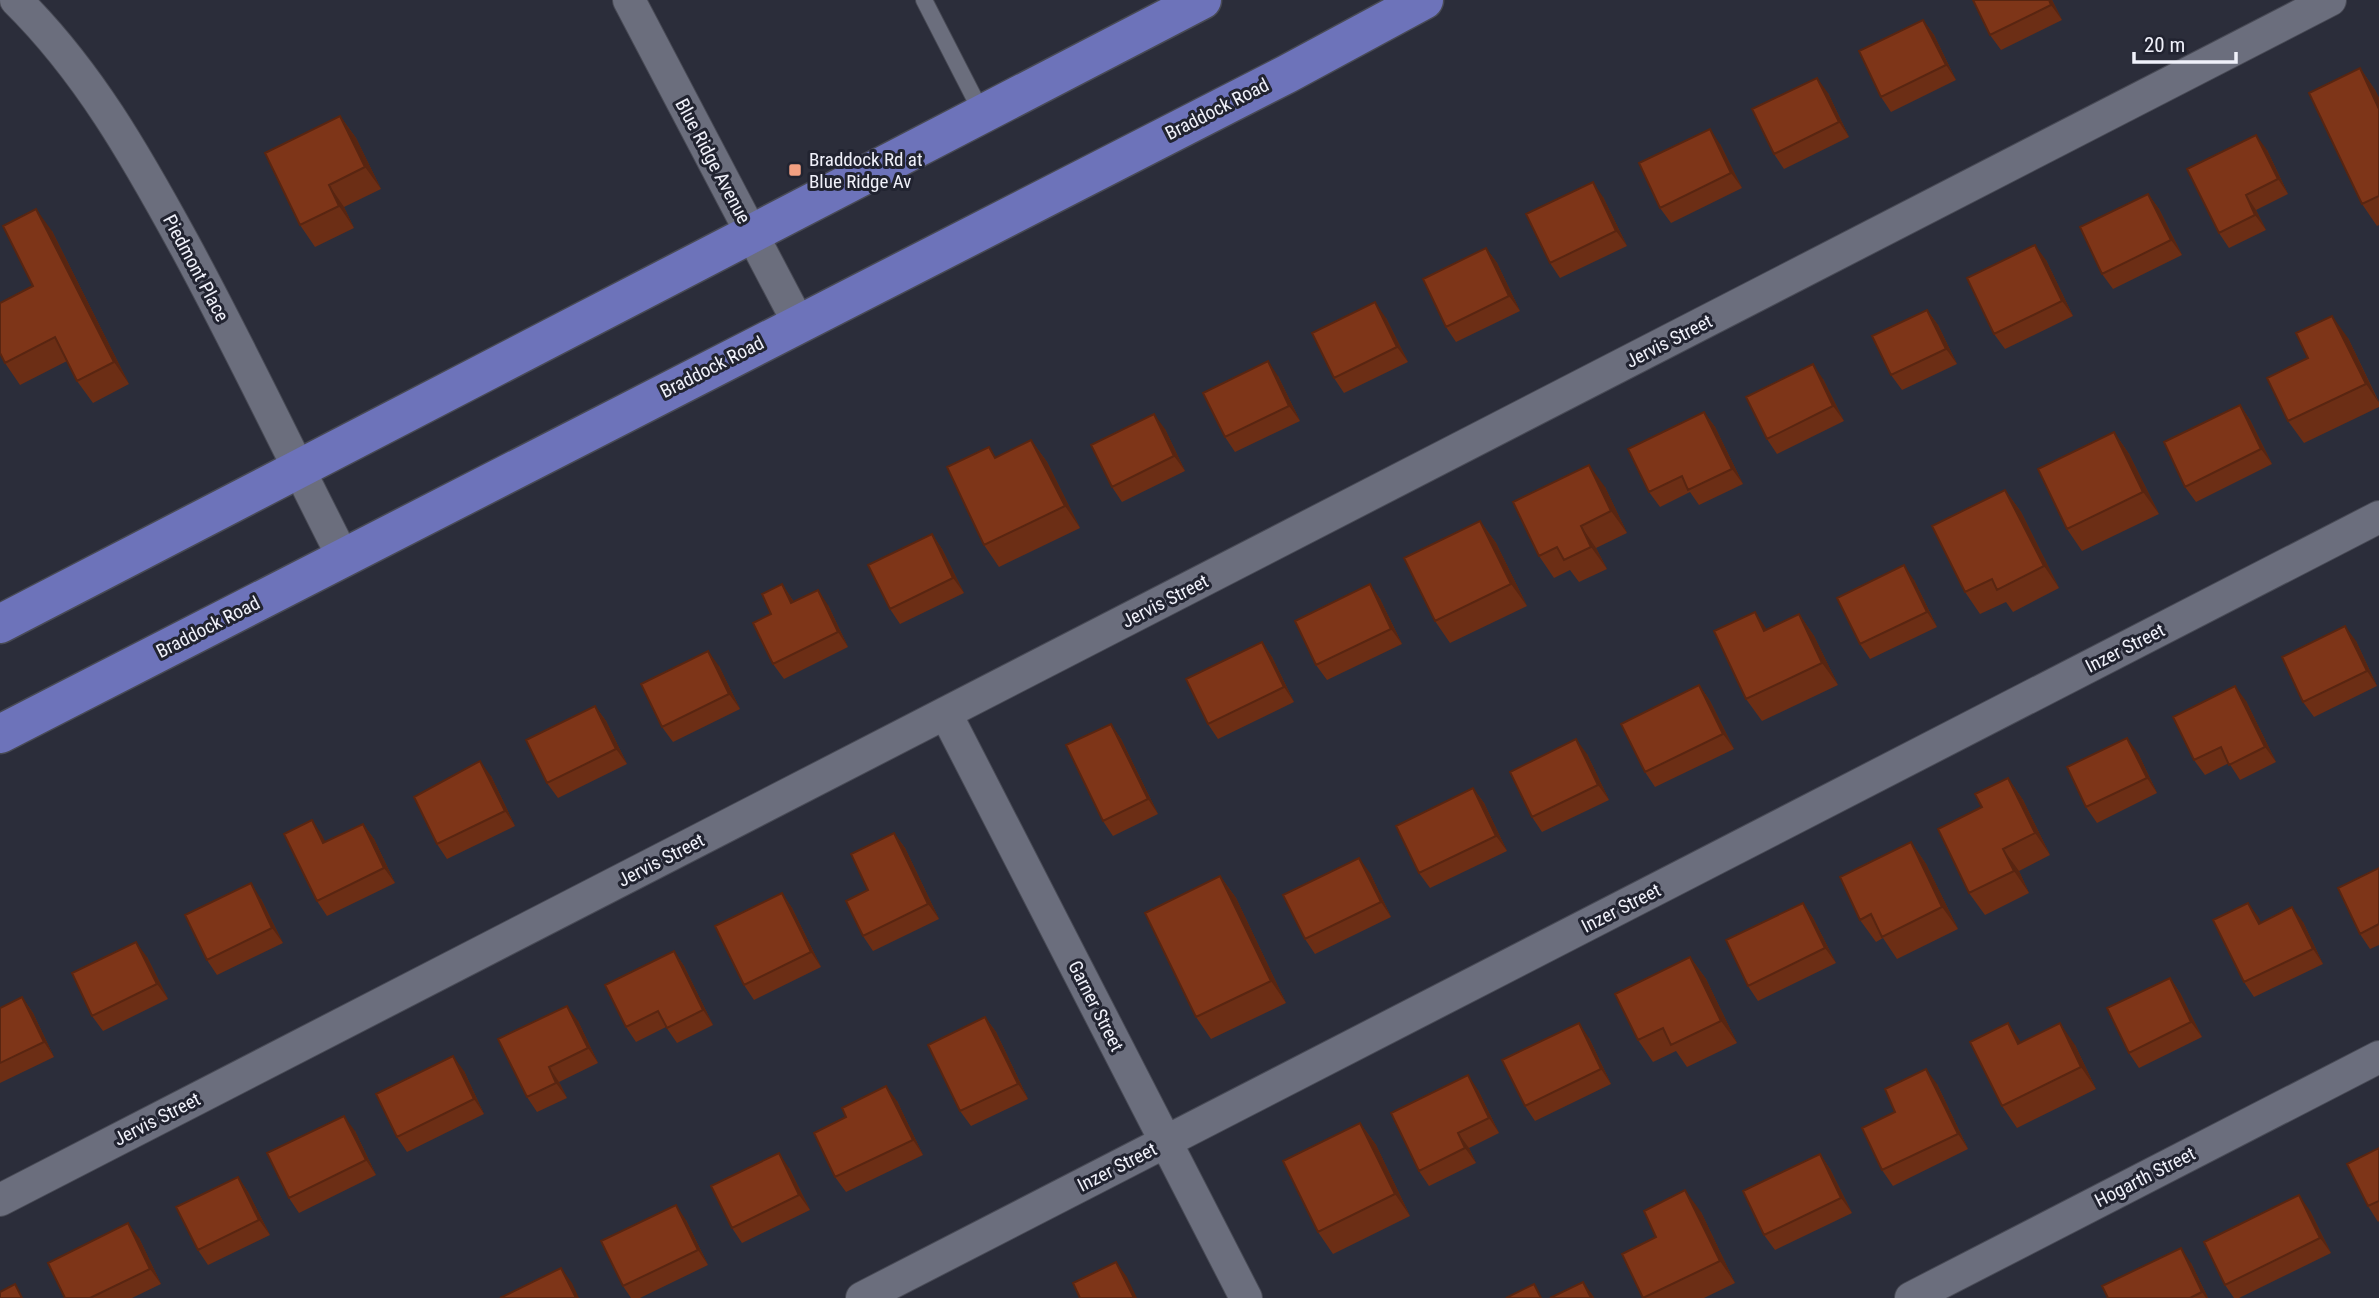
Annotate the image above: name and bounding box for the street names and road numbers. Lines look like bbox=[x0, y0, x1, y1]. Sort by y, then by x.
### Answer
street label: Braddock Road bbox=[1161, 73, 1273, 145]
street label: Blue Ridge Avenue bbox=[670, 95, 756, 228]
street label: Piedmont Place bbox=[158, 211, 234, 326]
street label: Jervis Street bbox=[1622, 309, 1716, 373]
street label: Braddock Road bbox=[656, 331, 768, 403]
street label: Jervis Street bbox=[1118, 569, 1212, 633]
street label: Braddock Road bbox=[152, 591, 264, 663]
street label: Inzer Street bbox=[2082, 618, 2168, 678]
street label: Jervis Street bbox=[614, 828, 708, 892]
street label: Inzer Street bbox=[1578, 878, 1664, 938]
street label: Garner Street bbox=[1063, 957, 1129, 1055]
street label: Jervis Street bbox=[110, 1087, 204, 1151]
street label: Inzer Street bbox=[1074, 1137, 1160, 1197]
street label: Hogarth Street bbox=[2091, 1142, 2199, 1212]

